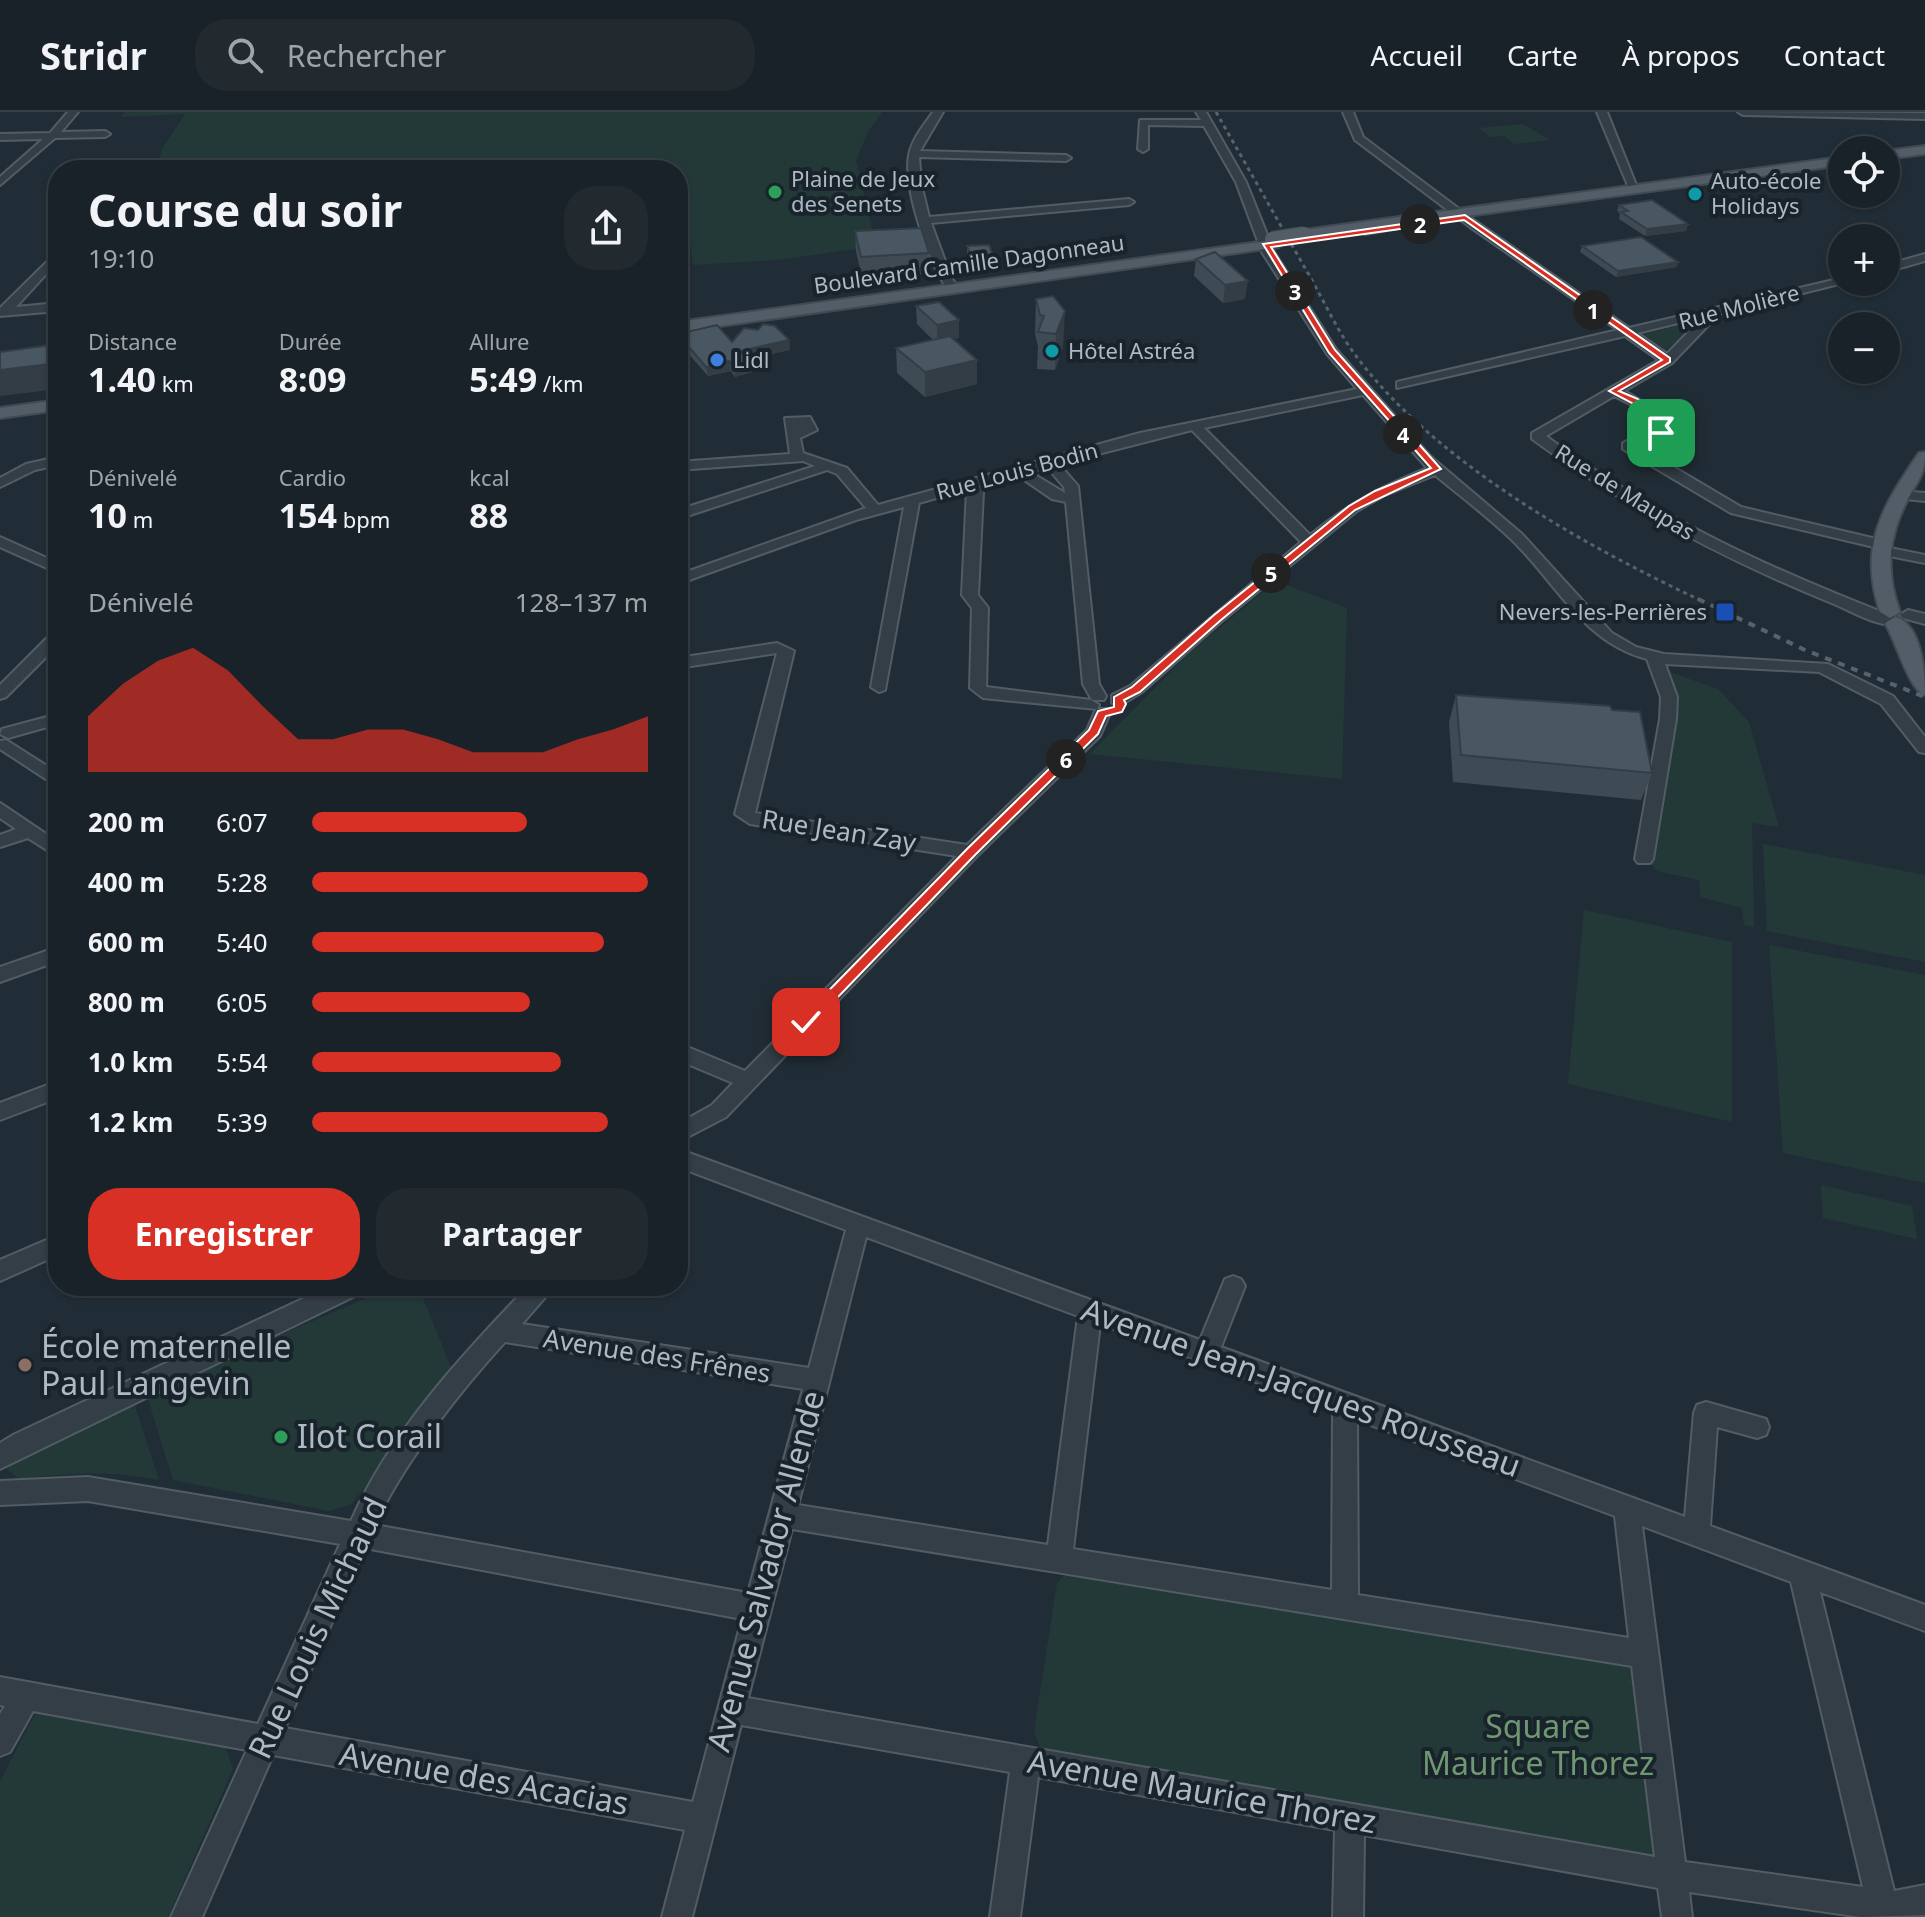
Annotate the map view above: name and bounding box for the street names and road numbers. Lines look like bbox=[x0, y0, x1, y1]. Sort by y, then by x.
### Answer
street label: Boulevard Camille Dagonneau bbox=[812, 226, 1126, 300]
street label: Rue Molière bbox=[1675, 277, 1802, 336]
street label: Rue Louis Bodin bbox=[933, 434, 1101, 506]
street label: Rue de Maupas bbox=[1550, 436, 1701, 546]
street label: Rue Jean Zay bbox=[760, 800, 920, 860]
street label: Avenue Jean-Jacques Rousseau bbox=[1076, 1287, 1527, 1486]
street label: Avenue des Frênes bbox=[541, 1319, 773, 1391]
street label: Avenue Salvador Allende bbox=[696, 1386, 833, 1756]
street label: Rue Louis Michaud bbox=[237, 1490, 396, 1765]
street label: Avenue des Acacias bbox=[336, 1731, 632, 1824]
street label: Avenue Maurice Thorez bbox=[1025, 1739, 1380, 1842]

